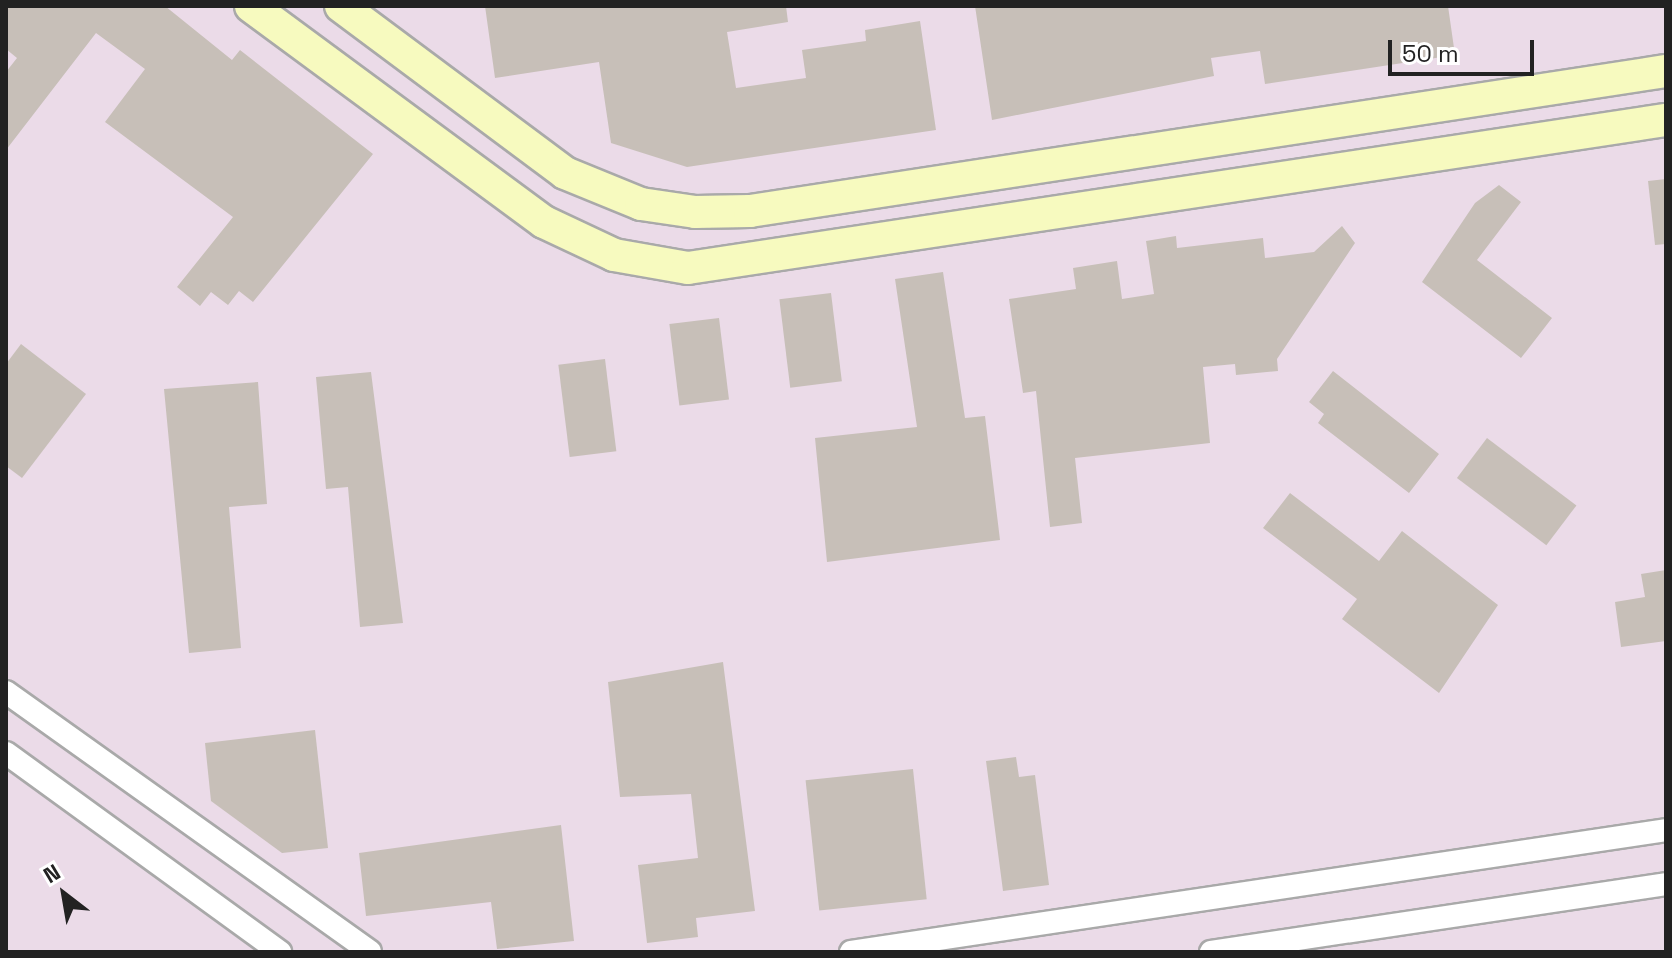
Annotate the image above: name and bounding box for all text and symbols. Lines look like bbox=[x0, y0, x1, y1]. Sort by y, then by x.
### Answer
scale bar bbox=[1392, 24, 1538, 74]
text: 50 m bbox=[1402, 38, 1459, 69]
north arrow bbox=[24, 854, 104, 934]
text: N bbox=[38, 858, 65, 889]

